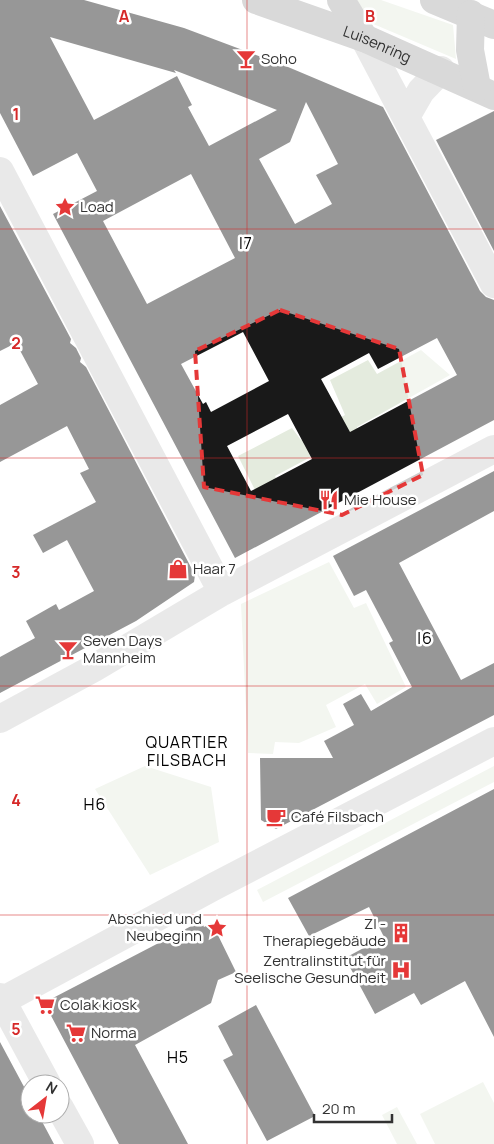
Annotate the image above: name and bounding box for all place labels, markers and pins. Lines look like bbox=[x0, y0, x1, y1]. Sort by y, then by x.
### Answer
bar icon: Soho bbox=[235, 48, 257, 70]
place label: Soho bbox=[261, 48, 297, 69]
place icon: Load bbox=[54, 196, 76, 218]
place label: Load bbox=[80, 196, 114, 217]
restaurant icon: Mie House bbox=[318, 489, 340, 511]
place label: Mie House bbox=[344, 489, 417, 510]
shop icon: Haar 7 bbox=[167, 558, 189, 580]
place label: Haar 7 bbox=[193, 558, 236, 579]
place label: Seven Days Mannheim bbox=[83, 630, 162, 668]
bar icon: Seven Days Mannheim bbox=[57, 639, 79, 661]
cafe icon: Café Filsbach bbox=[265, 806, 287, 828]
place label: Café Filsbach bbox=[291, 806, 384, 827]
place label: Abschied und Neubeginn bbox=[108, 908, 202, 946]
place label: ZI - Therapiegebäude bbox=[263, 913, 386, 951]
place icon: Abschied und Neubeginn bbox=[206, 917, 228, 939]
building icon: ZI - Therapiegebäude bbox=[390, 922, 412, 944]
place label: Zentralinstitut für Seelische Gesundheit bbox=[234, 950, 387, 988]
hospital icon: Zentralinstitut für Seelische Gesundheit bbox=[390, 959, 412, 981]
supermarket icon: Colak kiosk bbox=[34, 994, 56, 1016]
place label: Colak kiosk bbox=[60, 994, 137, 1015]
supermarket icon: Norma bbox=[65, 1022, 87, 1044]
place label: Norma bbox=[91, 1022, 137, 1043]

